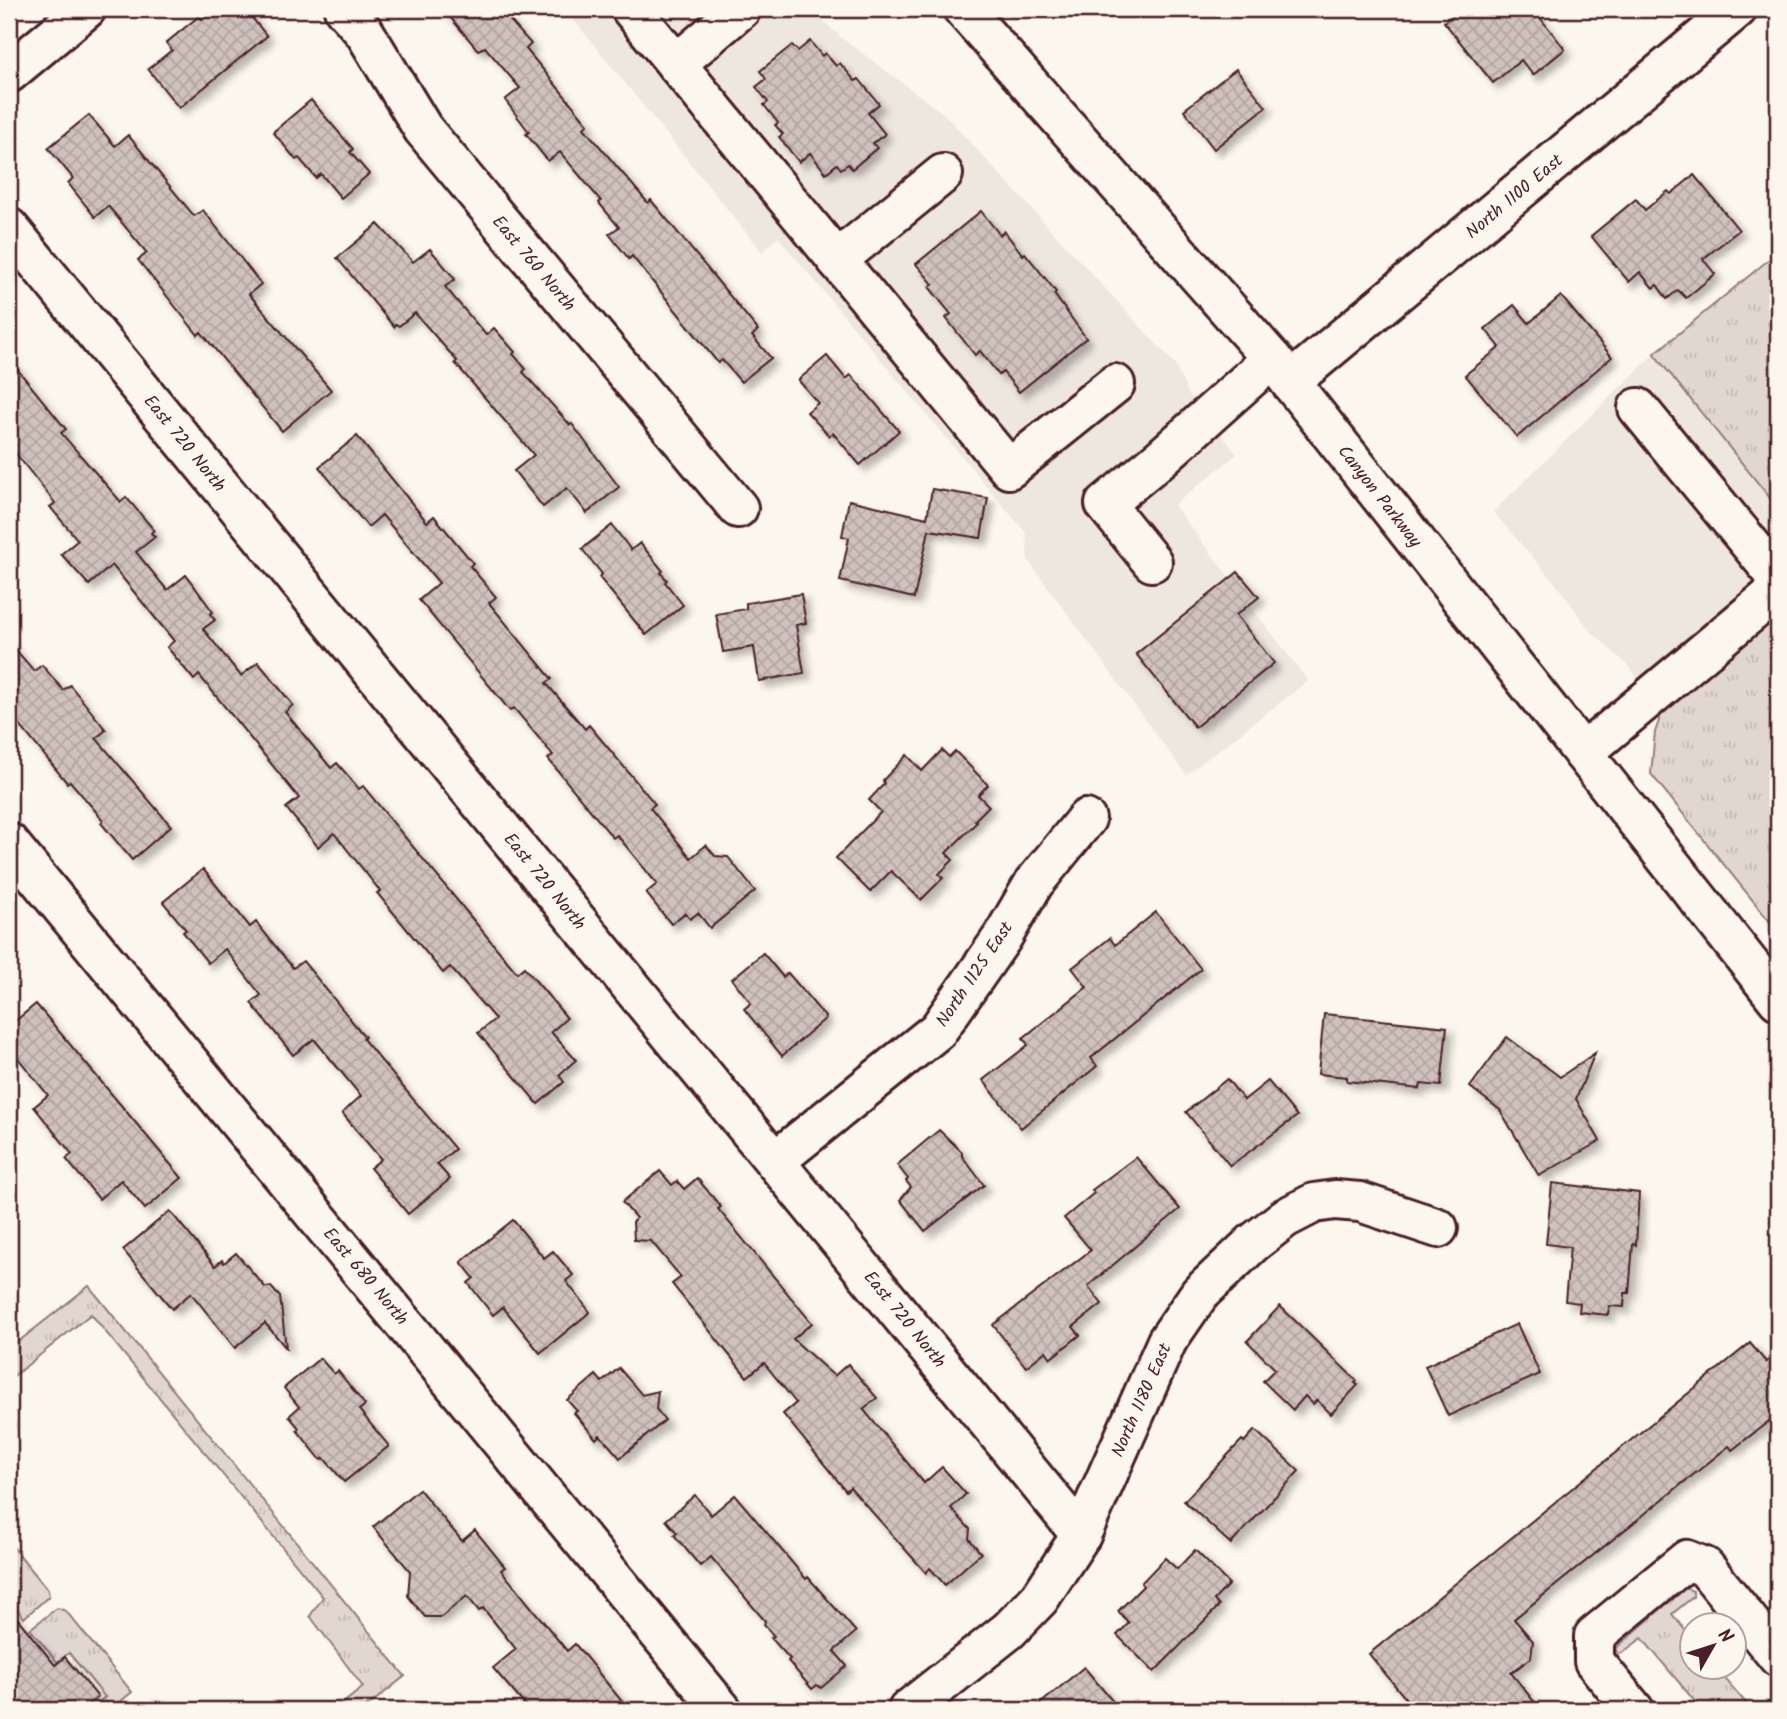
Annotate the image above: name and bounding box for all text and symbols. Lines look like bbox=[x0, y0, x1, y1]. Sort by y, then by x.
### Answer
street label: North 1100 East bbox=[1460, 147, 1571, 247]
street label: East 760 North bbox=[484, 209, 582, 319]
street label: East 720 North bbox=[135, 389, 232, 499]
street label: Canyon Parkway bbox=[1329, 439, 1429, 555]
street label: East 720 North bbox=[495, 827, 592, 937]
street label: North 1125 East bbox=[929, 915, 1022, 1034]
street label: East 680 North bbox=[315, 1221, 415, 1333]
street label: East 720 North bbox=[855, 1265, 952, 1375]
street label: North 1180 East bbox=[1104, 1338, 1181, 1462]
north arrow bbox=[1678, 1610, 1748, 1680]
text: N bbox=[1709, 1622, 1740, 1651]

